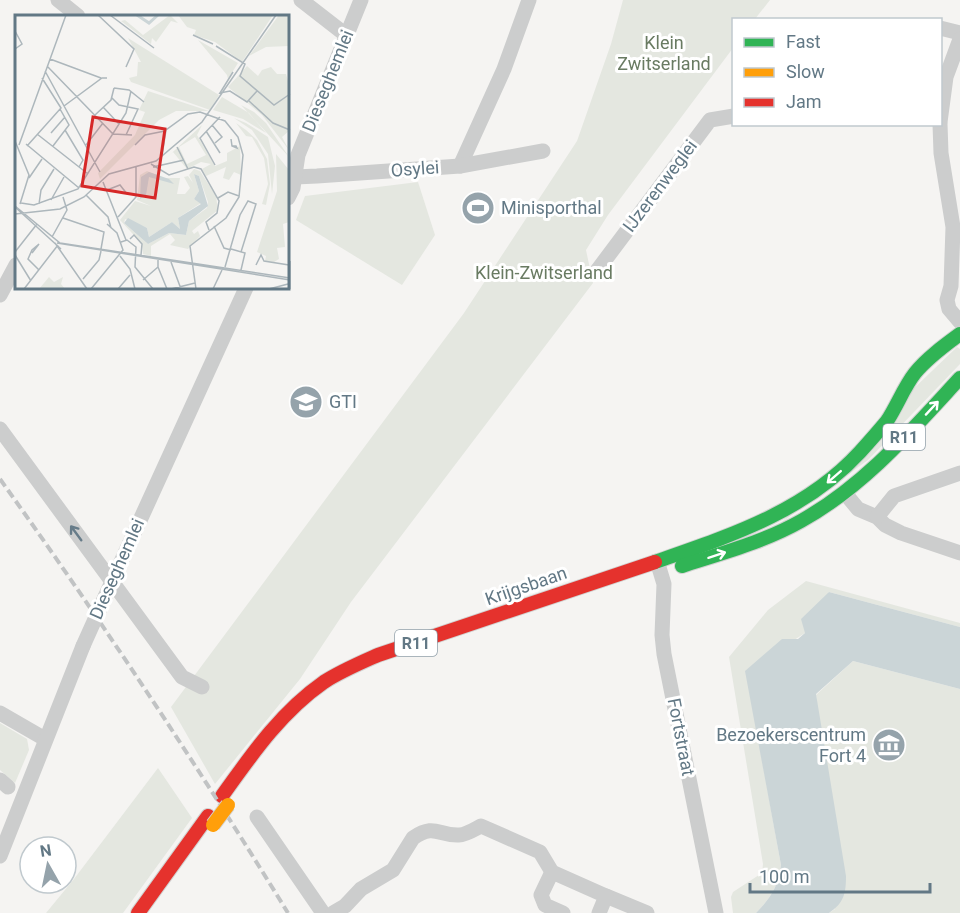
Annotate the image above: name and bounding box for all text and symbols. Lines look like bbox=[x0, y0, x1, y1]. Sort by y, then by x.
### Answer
inset map bbox=[15, 15, 290, 290]
legend bbox=[732, 18, 942, 126]
street label: Dieseghemlei bbox=[298, 27, 358, 135]
text: Fast bbox=[786, 31, 821, 52]
park label: Klein Zwitserland bbox=[617, 32, 711, 74]
text: Slow bbox=[786, 61, 825, 82]
text: Jam bbox=[786, 91, 822, 112]
street label: IJzerenweglei bbox=[618, 135, 701, 236]
street label: Osylei bbox=[390, 156, 440, 181]
sports icon: Minisporthal bbox=[460, 190, 496, 226]
place label: Minisporthal bbox=[501, 197, 602, 218]
park label: Klein-Zwitserland bbox=[475, 262, 613, 283]
school or university icon: GTI bbox=[288, 384, 324, 420]
place label: GTI bbox=[329, 391, 357, 412]
one-way arrow bbox=[925, 400, 939, 415]
road number: R11 bbox=[883, 424, 925, 450]
one-way arrow bbox=[827, 470, 842, 484]
street label: Dieseghemlei bbox=[85, 515, 148, 623]
one-way arrow bbox=[70, 526, 82, 542]
one-way arrow bbox=[707, 549, 726, 560]
street label: Krijgsbaan bbox=[482, 562, 569, 609]
road number: R11 bbox=[395, 630, 437, 656]
street label: Fortstraat bbox=[664, 696, 699, 778]
place label: Bezoekerscentrum Fort 4 bbox=[716, 724, 866, 766]
museum icon: Bezoekerscentrum Fort 4 bbox=[871, 727, 907, 763]
north arrow bbox=[18, 835, 78, 895]
text: N bbox=[39, 840, 53, 861]
scale bar bbox=[750, 856, 930, 894]
text: 100 m bbox=[759, 866, 810, 887]

